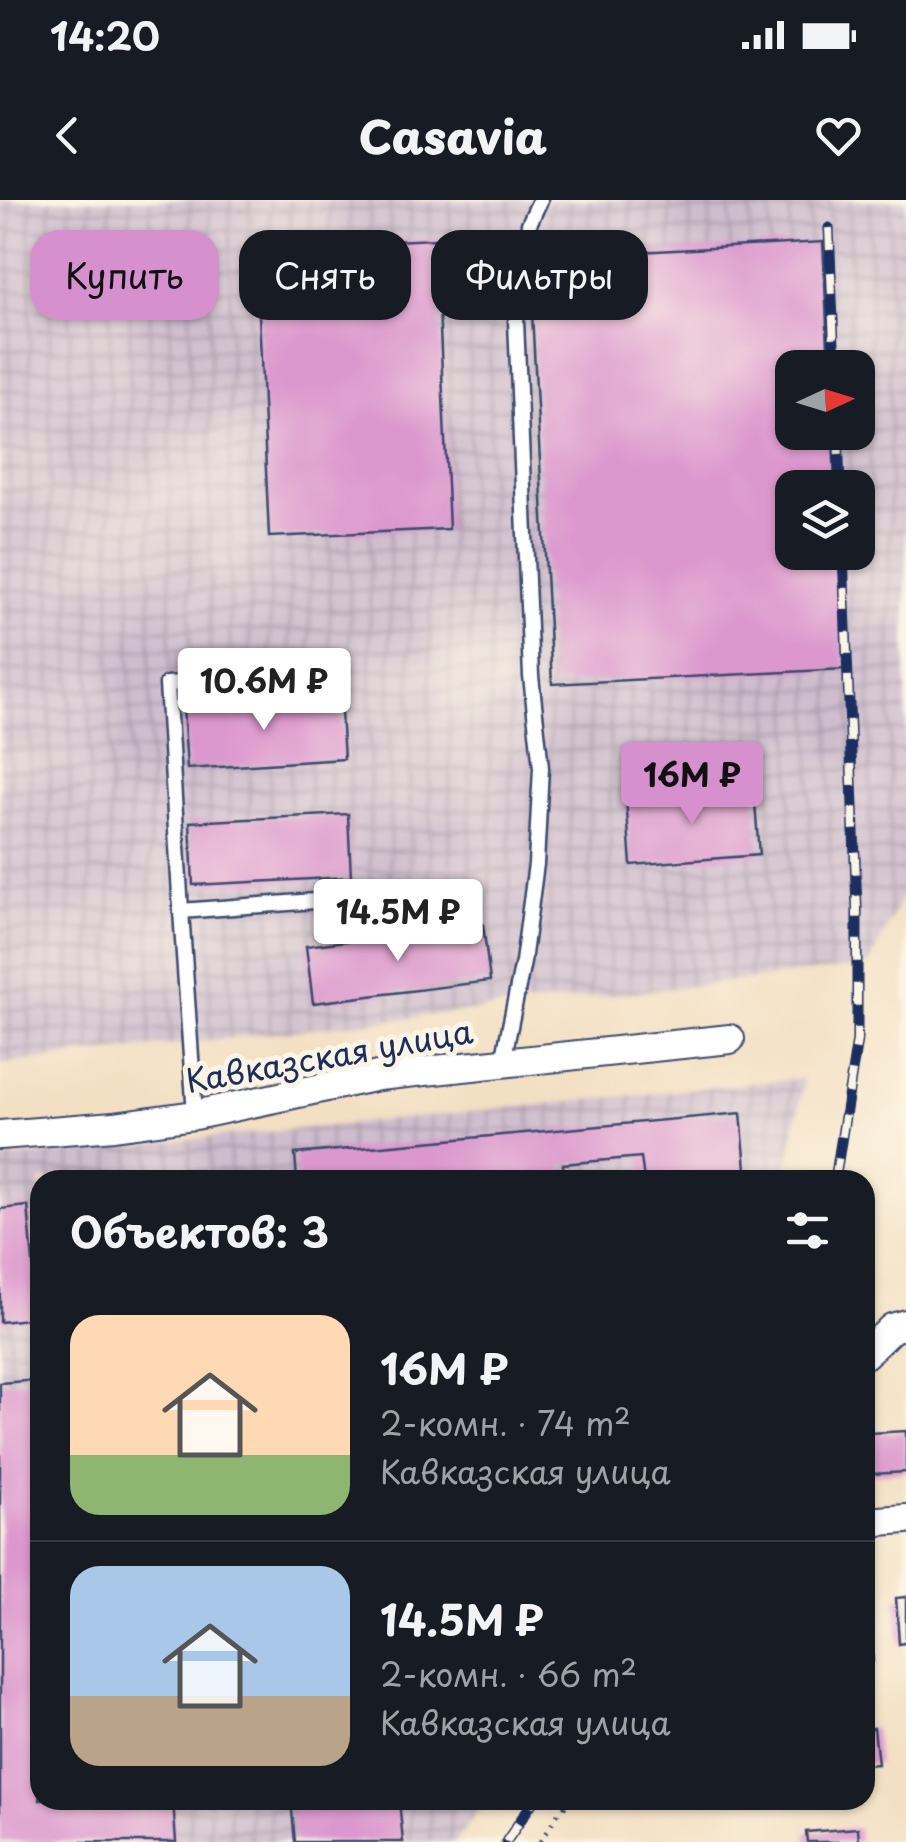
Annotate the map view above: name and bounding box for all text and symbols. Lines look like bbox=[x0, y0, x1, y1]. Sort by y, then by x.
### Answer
text: 14:20 bbox=[50, 7, 160, 64]
text: Casavia bbox=[359, 101, 547, 169]
icon: back bbox=[40, 108, 95, 163]
icon: heart bbox=[811, 108, 866, 163]
chip: Купить bbox=[30, 230, 219, 320]
chip: Снять bbox=[239, 230, 411, 320]
chip: Фильтры bbox=[431, 230, 648, 320]
north arrow bbox=[775, 350, 875, 450]
map controls bbox=[775, 350, 875, 570]
button: layers bbox=[775, 470, 875, 570]
pin: 10.6M ₽ bbox=[172, 648, 356, 733]
text: 10.6M ₽ bbox=[200, 656, 328, 704]
pin: 16M ₽ bbox=[622, 742, 762, 827]
text: 16M ₽ bbox=[643, 750, 741, 798]
pin: 14.5M ₽ bbox=[306, 879, 490, 964]
text: 14.5M ₽ bbox=[336, 887, 460, 935]
street label: Кавказская улица bbox=[182, 1006, 476, 1104]
text: Объектов: 3 bbox=[70, 1199, 329, 1262]
icon: filters bbox=[780, 1203, 835, 1258]
text: 16M ₽ bbox=[380, 1336, 508, 1399]
icon: home bbox=[150, 1355, 270, 1475]
text: 2-комн. · 74 m² bbox=[380, 1399, 631, 1447]
text: Кавказская улица bbox=[380, 1447, 671, 1495]
text: 14.5M ₽ bbox=[380, 1587, 544, 1650]
icon: home bbox=[150, 1606, 270, 1726]
text: 2-комн. · 66 m² bbox=[380, 1650, 637, 1698]
text: Кавказская улица bbox=[380, 1698, 671, 1746]

